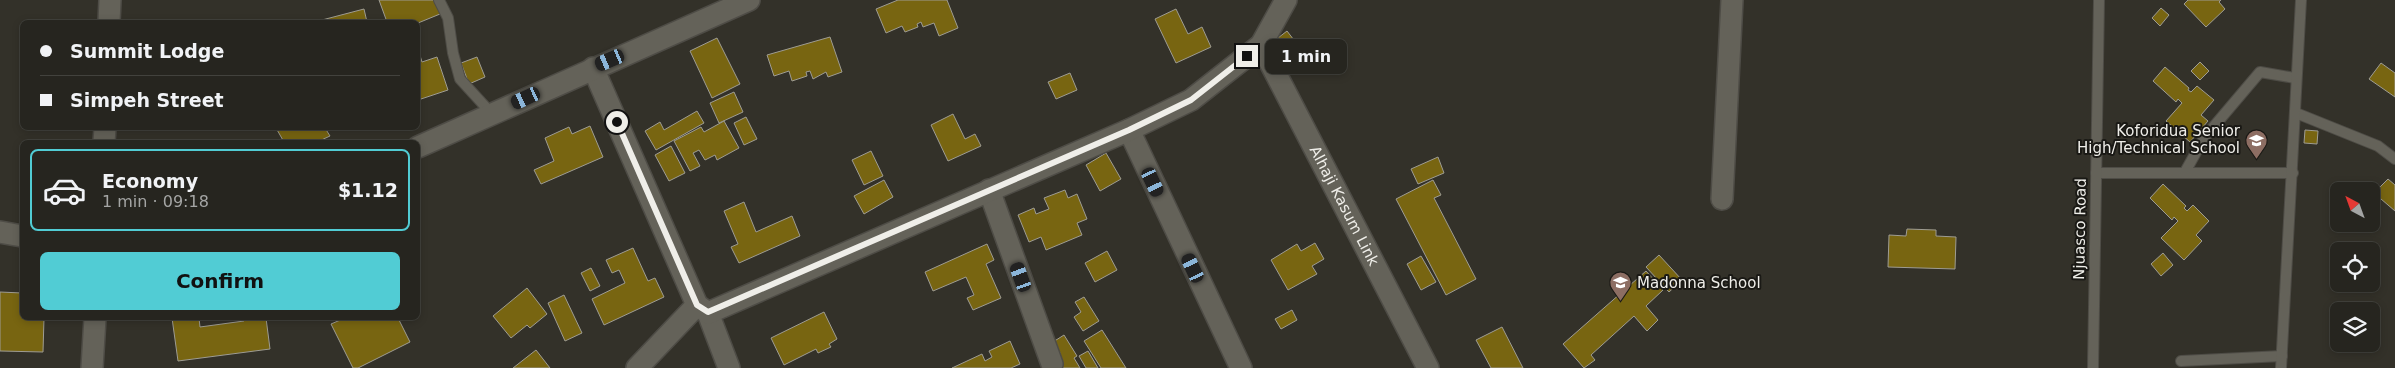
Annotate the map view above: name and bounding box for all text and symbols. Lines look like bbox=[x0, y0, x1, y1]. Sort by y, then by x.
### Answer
callout: 1 min bbox=[1264, 38, 1347, 74]
text: Summit Lodge bbox=[70, 40, 224, 62]
route end bbox=[1236, 45, 1258, 67]
car bbox=[593, 47, 626, 73]
text: 1 min bbox=[1281, 47, 1331, 66]
car bbox=[509, 85, 542, 111]
text: Simpeh Street bbox=[70, 89, 224, 111]
route start bbox=[606, 111, 628, 133]
place label: Koforidua Senior High/Technical School bbox=[2077, 122, 2241, 157]
school or university icon: Koforidua Senior High/Technical School bbox=[2244, 128, 2268, 159]
street label: Alhaji Kasum Link bbox=[1306, 143, 1383, 269]
car bbox=[1139, 165, 1166, 199]
icon: car bbox=[42, 168, 87, 213]
text: Economy bbox=[102, 170, 198, 192]
street label: Njuasco Road bbox=[2070, 178, 2090, 280]
text: $1.12 bbox=[338, 179, 398, 201]
north arrow bbox=[2330, 182, 2380, 232]
map controls bbox=[2330, 182, 2380, 352]
text: 1 min · 09:18 bbox=[102, 192, 209, 211]
button: locate bbox=[2330, 242, 2380, 292]
car bbox=[1179, 251, 1206, 285]
button: Confirm bbox=[40, 252, 400, 310]
car bbox=[1008, 260, 1033, 294]
school or university icon: Madonna School bbox=[1609, 271, 1633, 302]
place label: Madonna School bbox=[1637, 274, 1761, 292]
button: layers bbox=[2330, 302, 2380, 352]

